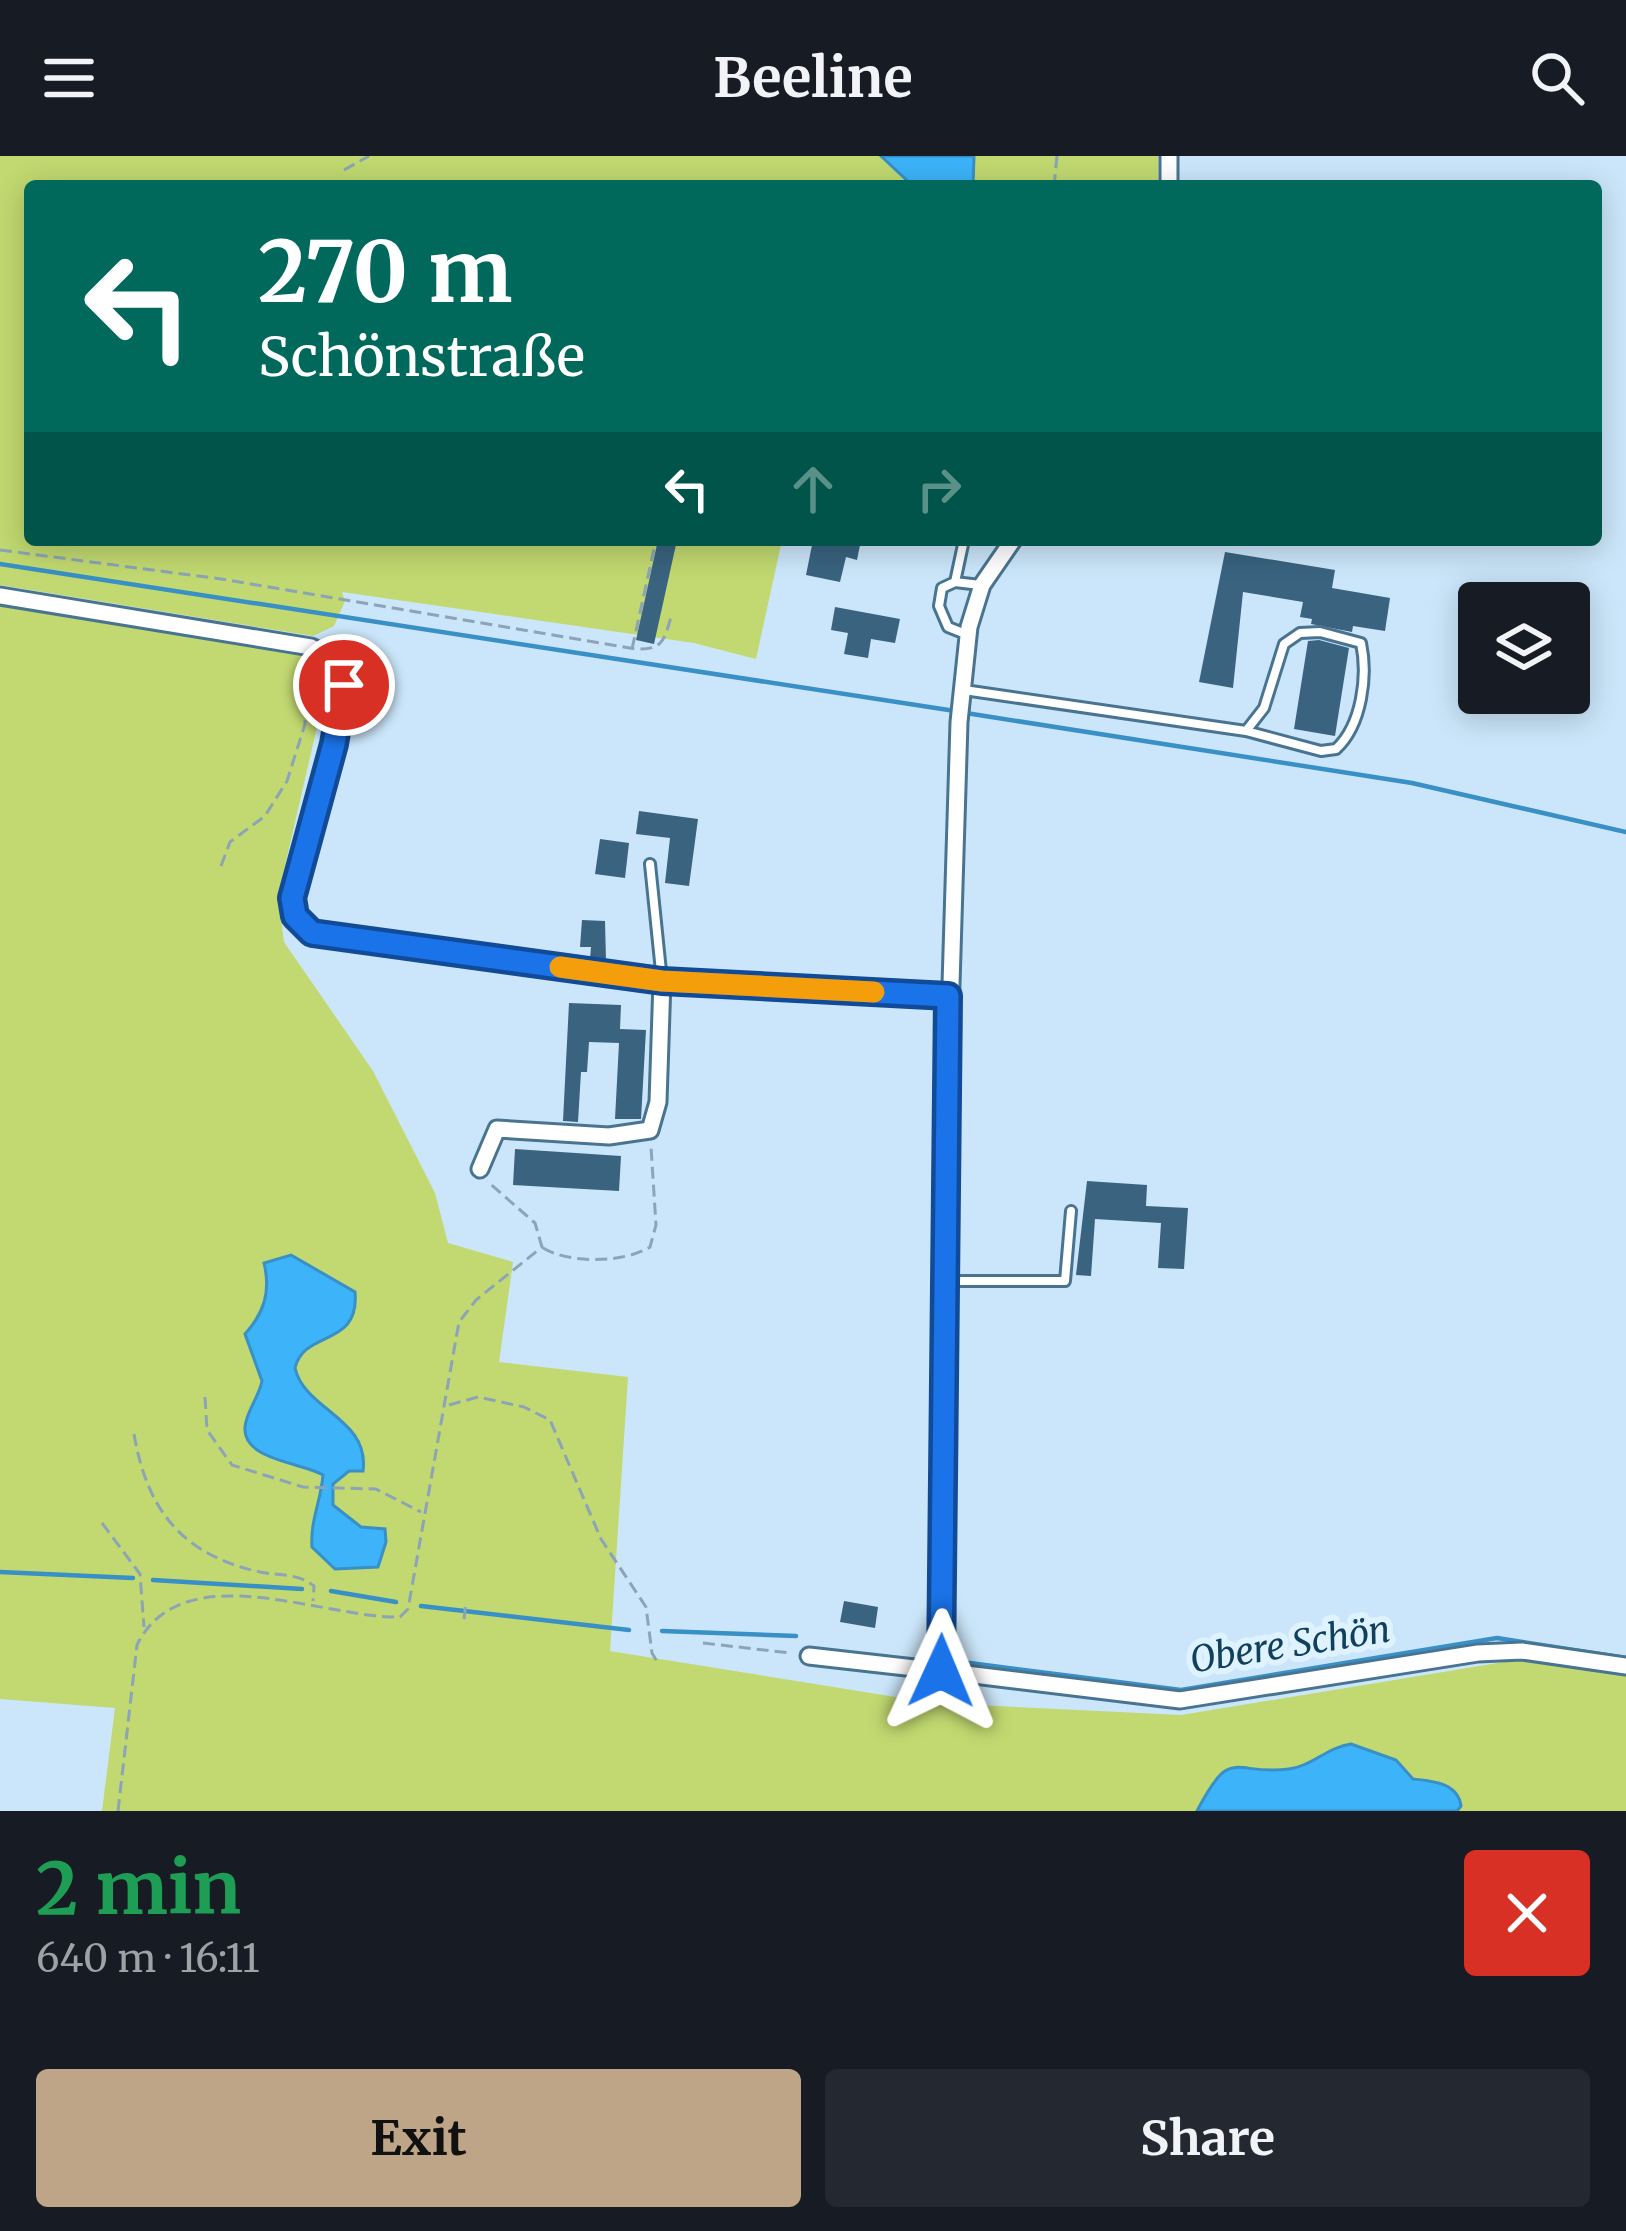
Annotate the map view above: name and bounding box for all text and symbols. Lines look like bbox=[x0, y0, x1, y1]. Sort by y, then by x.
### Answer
text: Beeline bbox=[713, 44, 913, 112]
icon: menu bbox=[36, 45, 102, 111]
icon: search bbox=[1524, 45, 1590, 111]
text: 270 m bbox=[258, 219, 512, 325]
icon: left bbox=[60, 228, 216, 384]
text: Schönstraße bbox=[258, 323, 585, 391]
icon: left bbox=[654, 456, 720, 522]
icon: ahead bbox=[780, 456, 846, 522]
icon: right bbox=[906, 456, 972, 522]
map controls bbox=[1458, 582, 1590, 714]
button: layers bbox=[1458, 582, 1590, 714]
pin bbox=[293, 634, 395, 736]
icon: arrive bbox=[311, 652, 377, 718]
water label: Obere Schön bbox=[1187, 1606, 1393, 1683]
position arrow bbox=[878, 1608, 1004, 1734]
text: 2 min bbox=[36, 1843, 241, 1934]
button: close bbox=[1464, 1850, 1590, 1976]
text: 640 m · 16:11 bbox=[36, 1934, 260, 1983]
button: Exit bbox=[36, 2069, 801, 2207]
button: Share bbox=[825, 2069, 1590, 2207]

